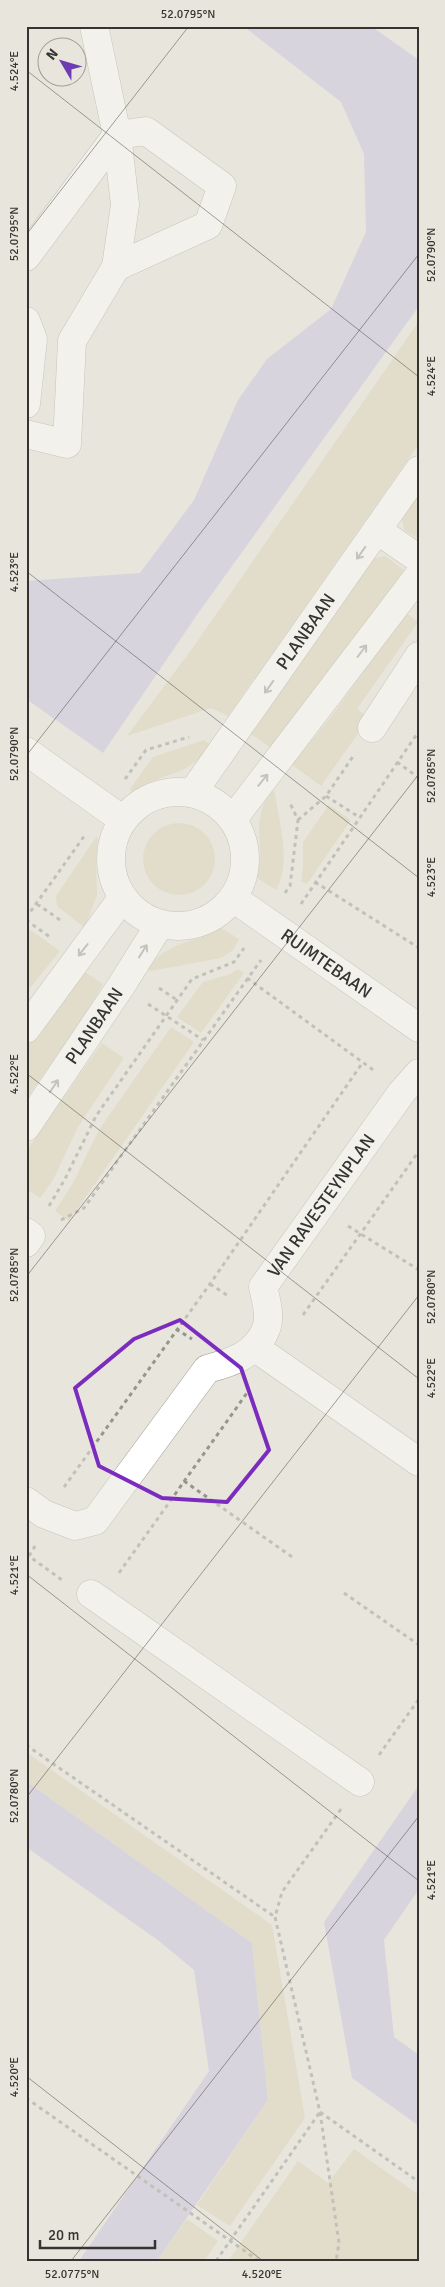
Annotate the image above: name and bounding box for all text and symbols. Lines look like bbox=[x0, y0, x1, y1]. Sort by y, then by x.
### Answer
text: 52.0795°N bbox=[161, 7, 215, 22]
north arrow bbox=[38, 38, 88, 88]
text: N bbox=[42, 45, 62, 63]
text: 4.524°E bbox=[7, 51, 22, 91]
text: 52.0795°N bbox=[7, 207, 22, 261]
text: 52.0790°N bbox=[424, 228, 439, 282]
text: 4.524°E bbox=[424, 356, 439, 396]
one-way arrow bbox=[356, 546, 366, 560]
text: 4.523°E bbox=[7, 552, 22, 592]
street label: PLANBAAN bbox=[271, 589, 340, 674]
one-way arrow bbox=[356, 645, 367, 658]
one-way arrow bbox=[264, 679, 274, 693]
text: 52.0790°N bbox=[7, 727, 22, 781]
text: 52.0785°N bbox=[424, 749, 439, 803]
one-way arrow bbox=[258, 774, 269, 787]
text: 4.523°E bbox=[424, 857, 439, 897]
street label: RUIMTEBAAN bbox=[277, 924, 376, 1003]
one-way arrow bbox=[77, 943, 88, 956]
one-way arrow bbox=[138, 944, 149, 958]
street label: PLANBAAN bbox=[61, 983, 128, 1068]
text: 4.522°E bbox=[7, 1054, 22, 1094]
one-way arrow bbox=[49, 1080, 59, 1094]
street label: VAN RAVESTEYNPLAN bbox=[263, 1130, 380, 1281]
text: 52.0785°N bbox=[7, 1248, 22, 1302]
text: 52.0780°N bbox=[424, 1270, 439, 1324]
text: 4.522°E bbox=[424, 1358, 439, 1398]
text: 4.521°E bbox=[7, 1555, 22, 1595]
text: 52.0780°N bbox=[7, 1769, 22, 1823]
text: 4.521°E bbox=[424, 1860, 439, 1900]
text: 4.520°E bbox=[7, 2057, 22, 2097]
scale bar bbox=[40, 2217, 155, 2249]
text: 20 m bbox=[48, 2226, 79, 2244]
text: 52.0775°N bbox=[45, 2267, 99, 2282]
text: 4.520°E bbox=[242, 2267, 282, 2282]

